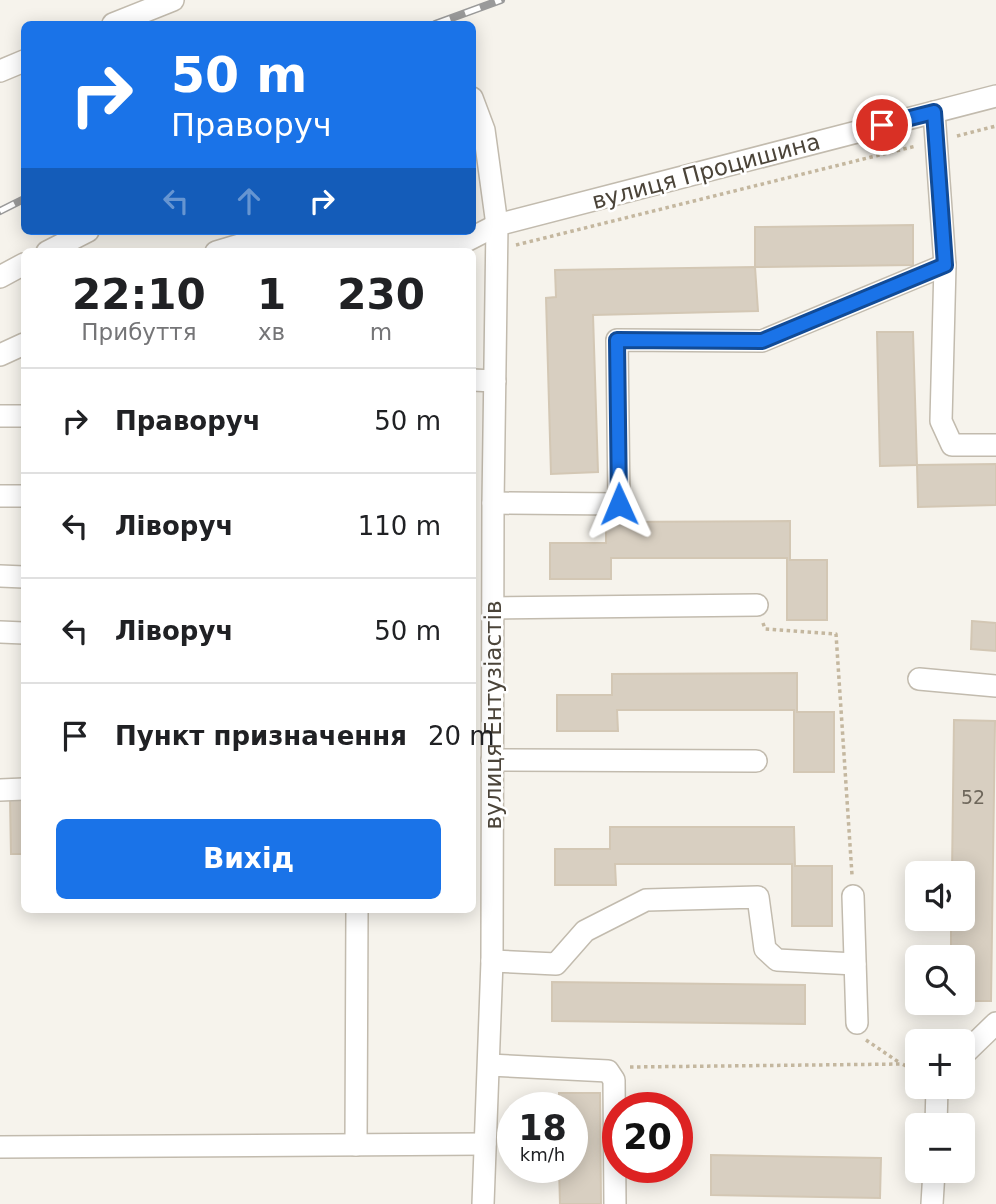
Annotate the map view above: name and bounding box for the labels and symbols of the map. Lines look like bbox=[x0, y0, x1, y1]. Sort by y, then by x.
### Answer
pin bbox=[852, 95, 912, 155]
street label: вулиця Процишина bbox=[589, 128, 823, 214]
position arrow bbox=[582, 467, 656, 541]
street label: вулиця Ентузіастів bbox=[480, 601, 506, 829]
house number: 52 bbox=[961, 786, 985, 808]
speed limit sign: 20 bbox=[602, 1092, 693, 1183]

